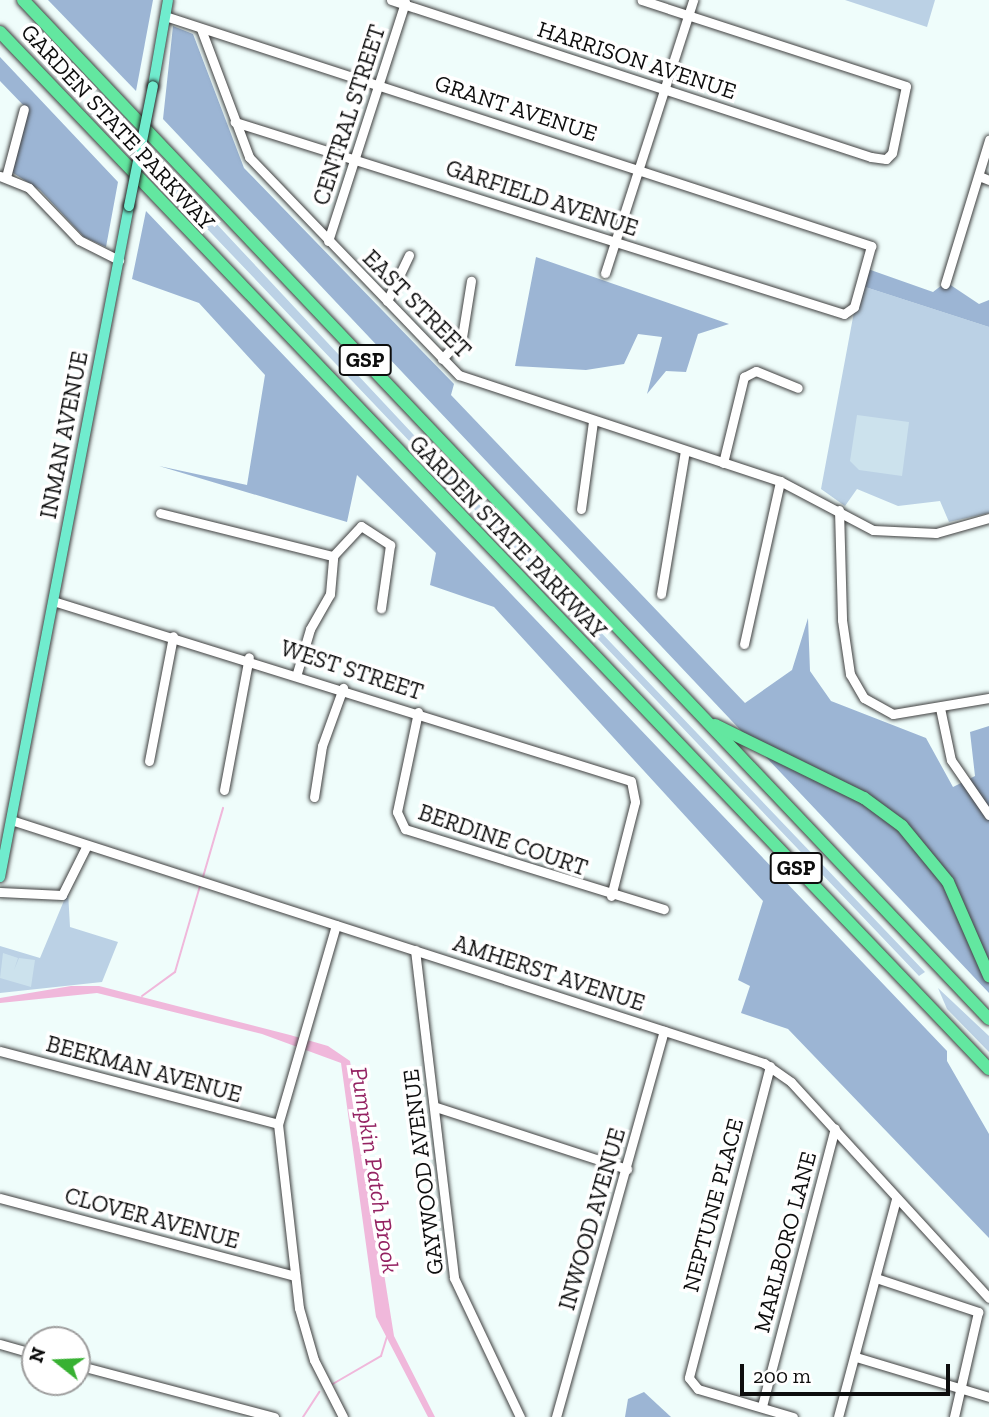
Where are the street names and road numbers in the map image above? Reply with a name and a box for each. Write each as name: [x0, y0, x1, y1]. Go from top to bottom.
street label: HARRISON AVENUE: [534, 15, 740, 105]
street label: GARDEN STATE PARKWAY: [15, 18, 221, 236]
street label: CENTRAL STREET: [307, 21, 391, 209]
street label: GRANT AVENUE: [431, 69, 601, 147]
street label: GARFIELD AVENUE: [442, 154, 642, 242]
street label: EAST STREET: [357, 244, 477, 364]
road number: GSP: [337, 342, 393, 378]
street label: INMAN AVENUE: [34, 349, 94, 521]
street label: GARDEN STATE PARKWAY: [404, 430, 612, 644]
street label: WEST STREET: [277, 634, 427, 706]
street label: BERDINE COURT: [415, 798, 591, 882]
road number: GSP: [768, 850, 824, 886]
street label: AMHERST AVENUE: [449, 929, 649, 1017]
street label: BEEKMAN AVENUE: [43, 1030, 245, 1108]
street label: GAYWOOD AVENUE: [397, 1067, 449, 1277]
street label: NEPTUNE PLACE: [677, 1115, 749, 1295]
street label: INWOOD AVENUE: [553, 1124, 631, 1314]
street label: MARLBORO LANE: [748, 1148, 822, 1336]
street label: CLOVER AVENUE: [61, 1181, 243, 1255]

